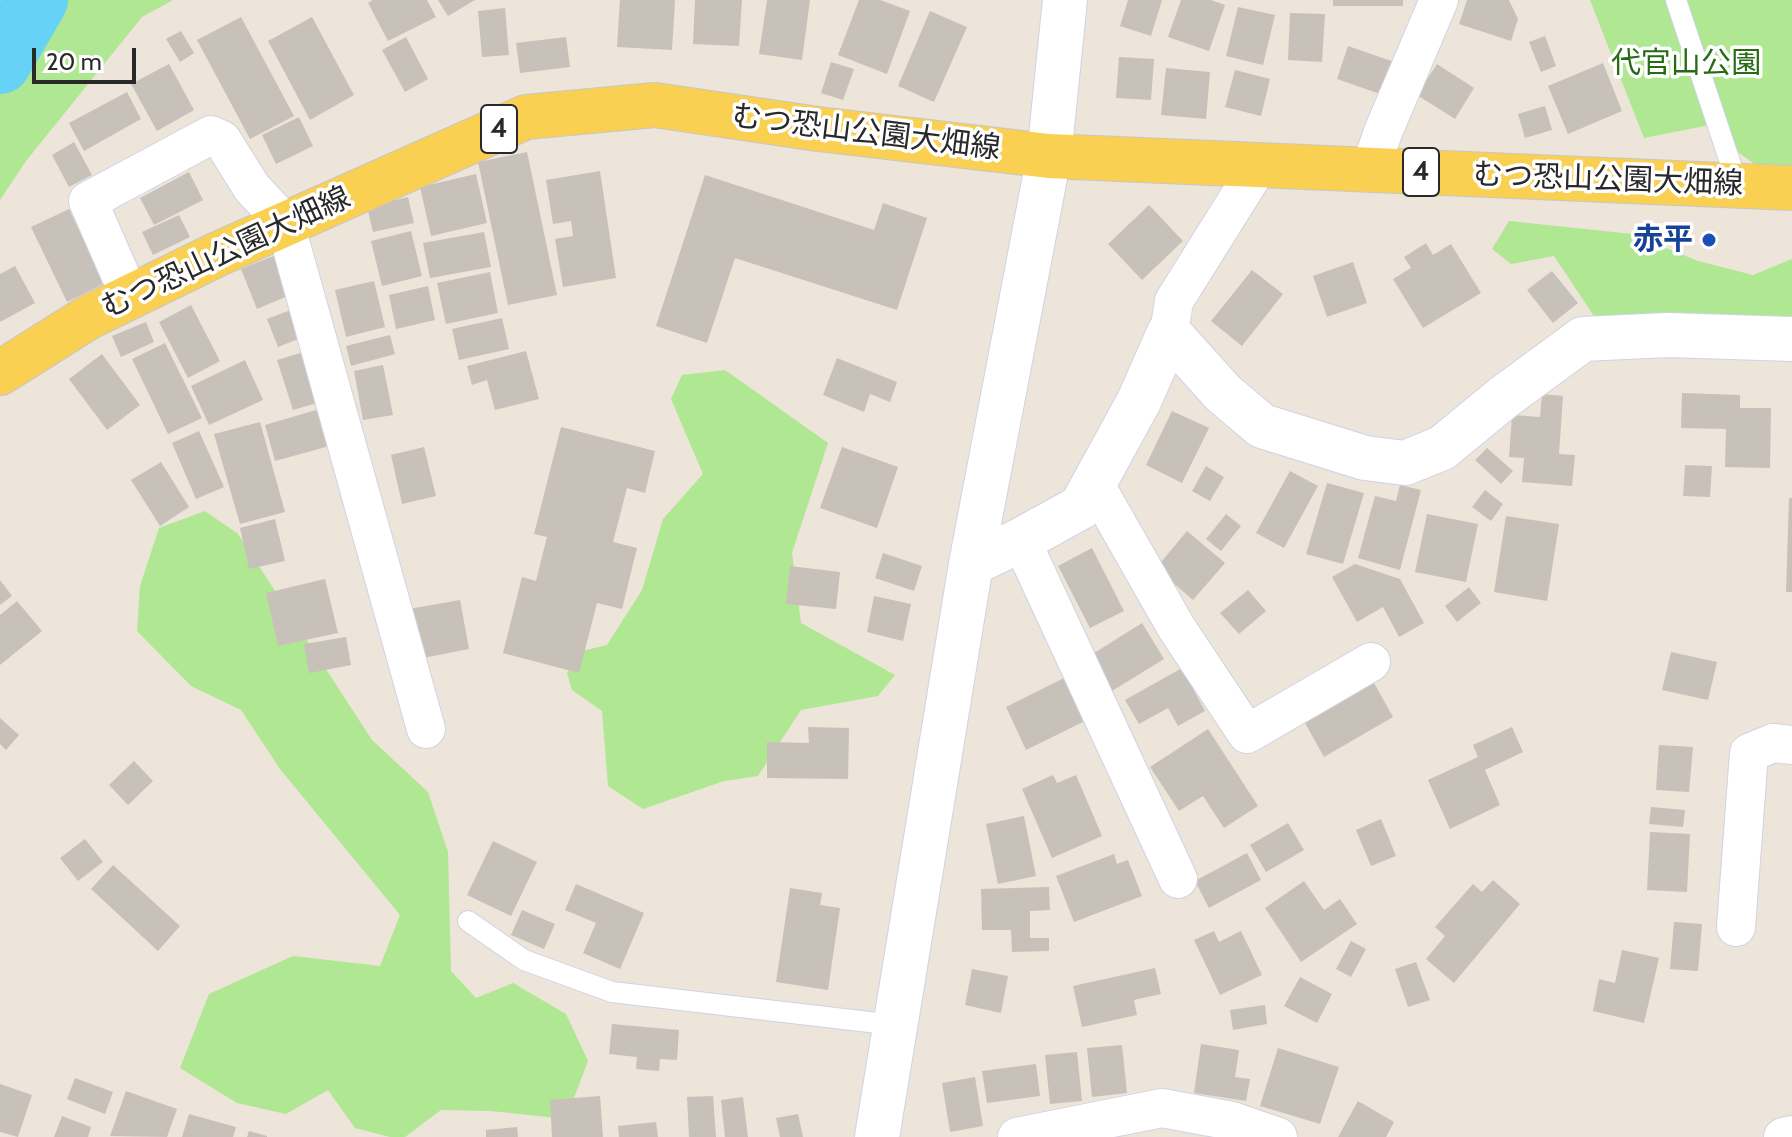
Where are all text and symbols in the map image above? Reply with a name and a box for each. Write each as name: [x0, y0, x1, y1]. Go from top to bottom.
scale bar: [36, 32, 140, 82]
park label: 代官山公園: [1611, 46, 1761, 82]
text: 20 m: [46, 47, 102, 76]
street label: むつ恐山公園大畑線: [730, 99, 1002, 167]
road number: 4: [481, 105, 517, 153]
road number: 4: [1403, 148, 1439, 196]
street label: むつ恐山公園大畑線: [1472, 157, 1744, 203]
street label: むつ恐山公園大畑線: [96, 180, 356, 326]
place label: 赤平: [1633, 222, 1693, 258]
marker: 赤平: [1700, 231, 1718, 249]

